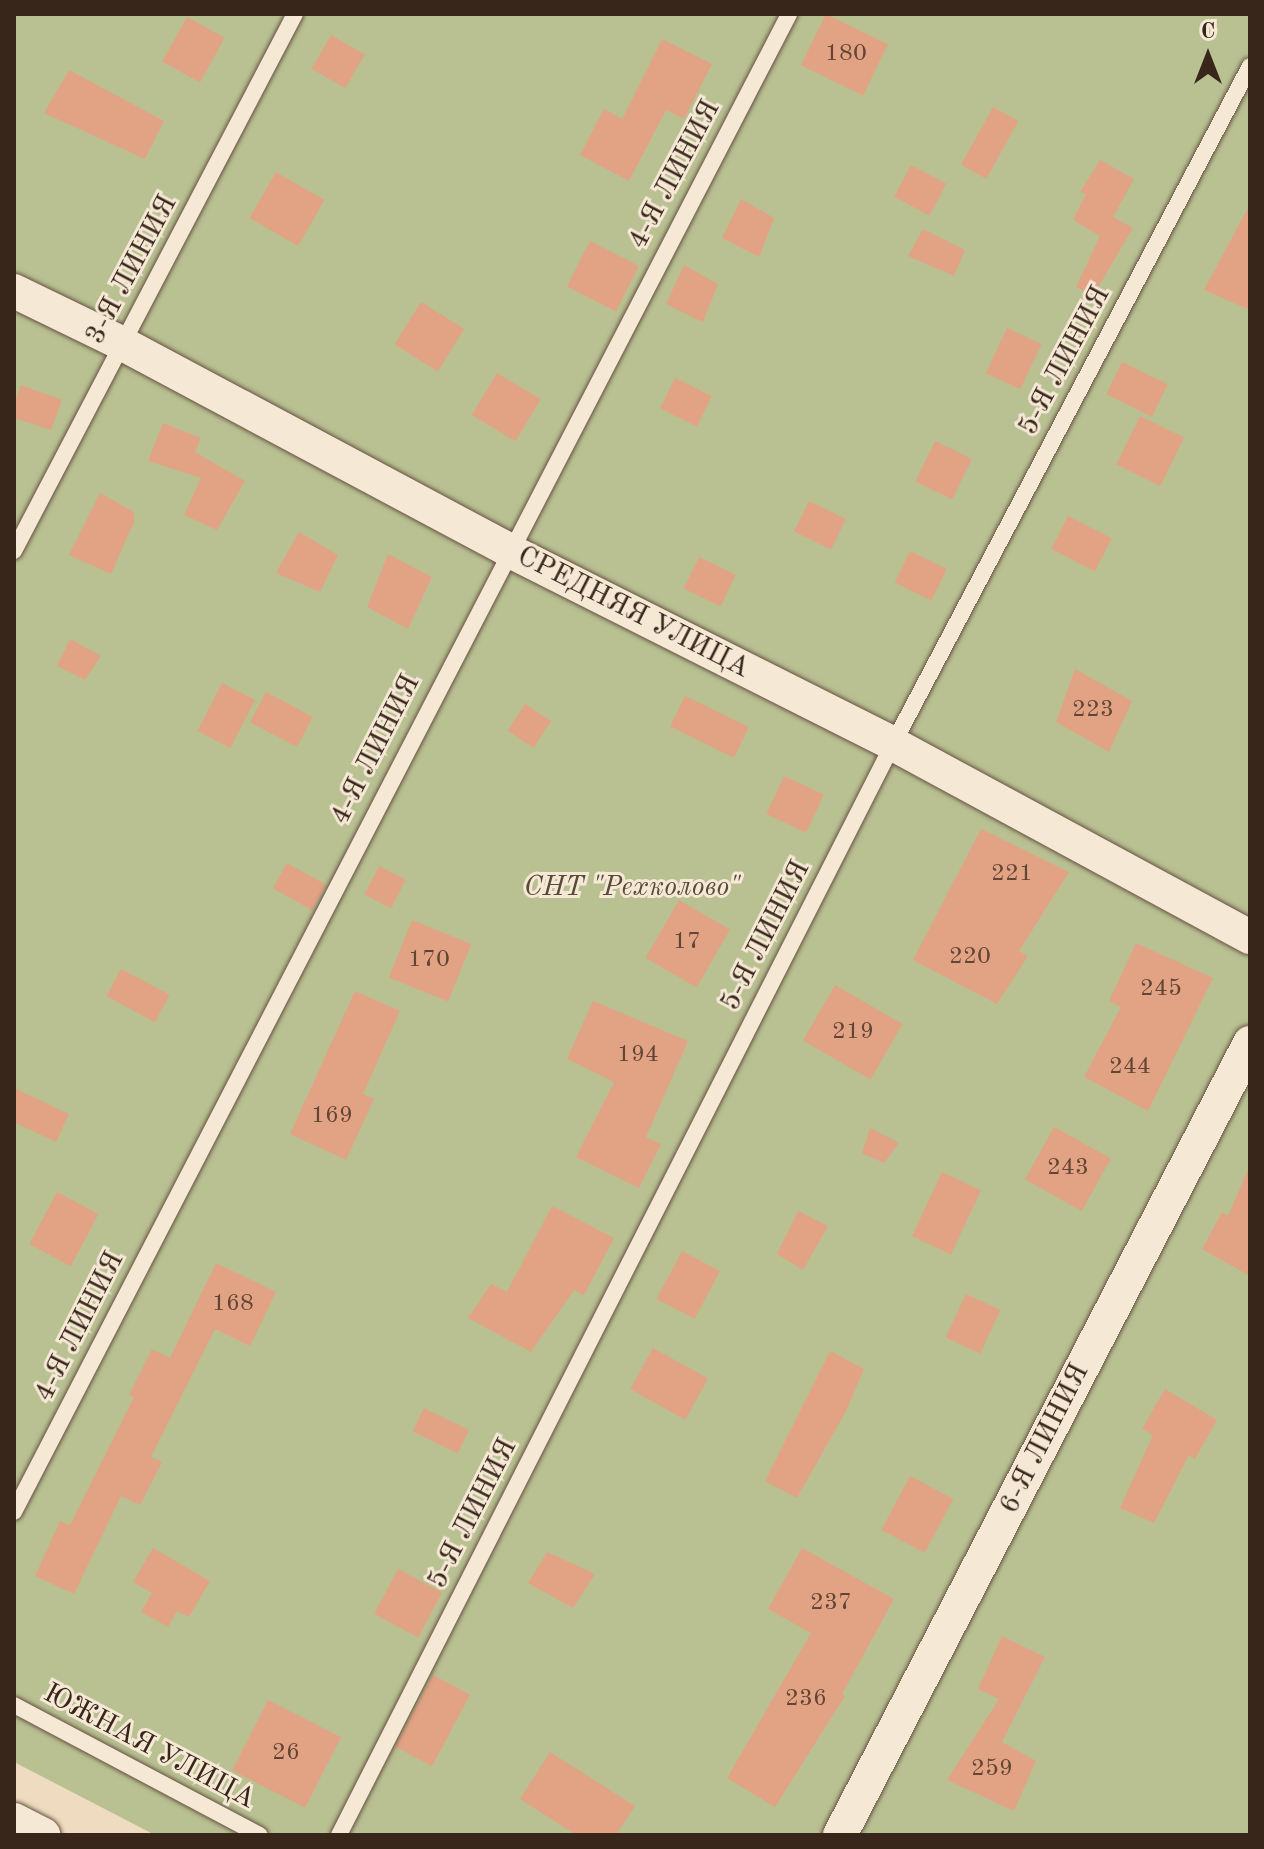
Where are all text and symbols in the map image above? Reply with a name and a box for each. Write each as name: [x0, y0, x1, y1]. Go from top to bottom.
north arrow: [1168, 16, 1248, 96]
text: С: [1201, 21, 1215, 43]
house number: 180: [825, 41, 867, 69]
street label: 4-Я ЛИНИЯ: [622, 95, 728, 255]
street label: 3-Я ЛИНИЯ: [79, 190, 185, 350]
street label: 5-Я ЛИНИЯ: [1012, 281, 1118, 441]
street label: СРЕДНЯЯ УЛИЦА: [511, 540, 755, 686]
street label: 4-Я ЛИНИЯ: [324, 670, 428, 830]
house number: 223: [1072, 697, 1114, 725]
street label: 5-Я ЛИНИЯ: [714, 856, 818, 1016]
house number: 221: [991, 861, 1033, 889]
park label: СНТ "Рехколово": [524, 871, 740, 905]
house number: 17: [673, 929, 701, 957]
house number: 220: [949, 944, 991, 972]
house number: 170: [408, 947, 450, 975]
house number: 245: [1140, 976, 1182, 1004]
house number: 219: [832, 1019, 874, 1047]
house number: 194: [617, 1042, 659, 1070]
house number: 244: [1109, 1054, 1151, 1082]
house number: 169: [311, 1103, 353, 1131]
house number: 243: [1047, 1155, 1089, 1183]
street label: 4-Я ЛИНИЯ: [28, 1247, 132, 1407]
house number: 168: [212, 1291, 254, 1319]
street label: 6-Я ЛИНИЯ: [993, 1359, 1097, 1519]
street label: 5-Я ЛИНИЯ: [421, 1434, 525, 1594]
house number: 237: [810, 1590, 852, 1618]
street label: ЮЖНАЯ УЛИЦА: [37, 1677, 261, 1817]
house number: 236: [785, 1686, 827, 1714]
house number: 26: [272, 1740, 300, 1768]
house number: 259: [971, 1756, 1013, 1784]

